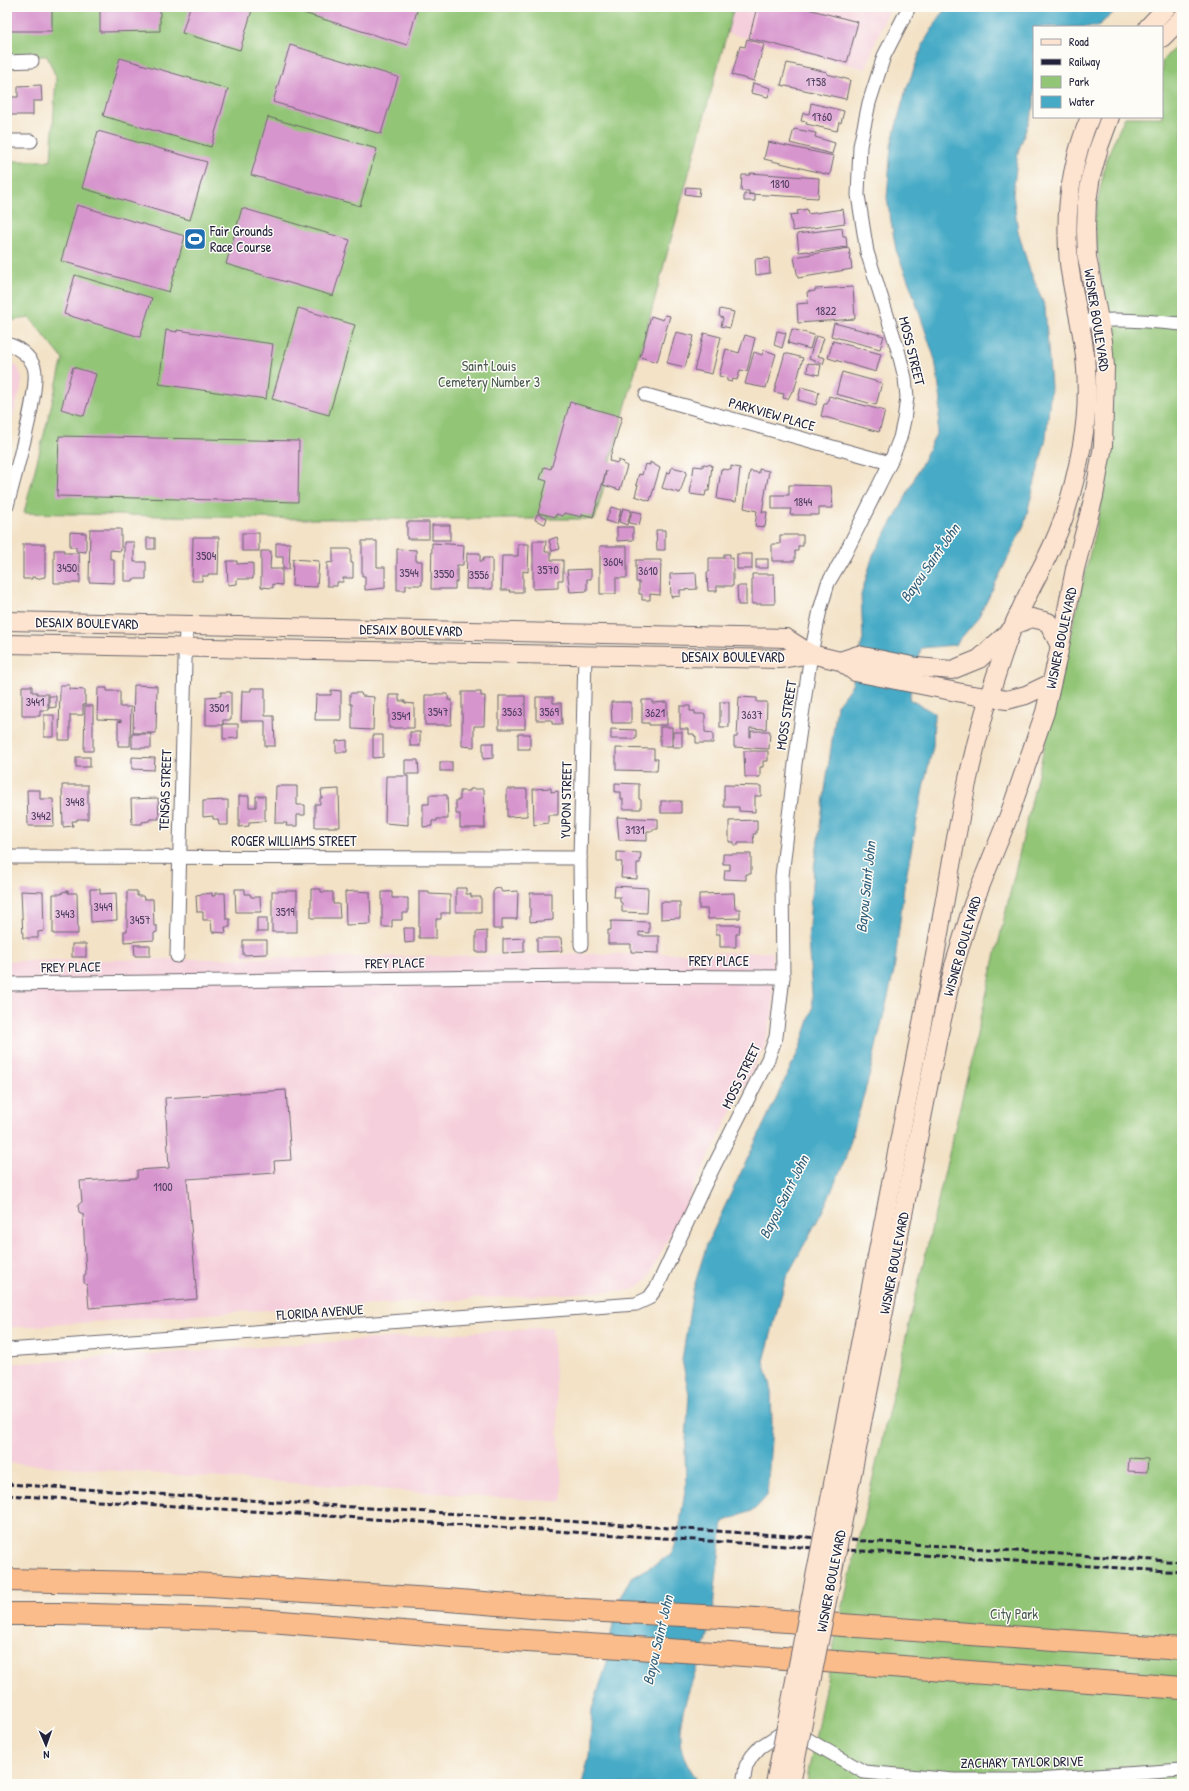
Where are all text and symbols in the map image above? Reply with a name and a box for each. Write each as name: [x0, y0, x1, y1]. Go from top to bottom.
legend: [1033, 26, 1163, 118]
text: Road: [1069, 33, 1089, 50]
text: Railway: [1069, 53, 1100, 70]
house number: 1758: [806, 73, 826, 90]
text: Park: [1069, 73, 1089, 90]
text: Water: [1069, 93, 1095, 110]
house number: 1760: [812, 108, 832, 125]
house number: 1810: [770, 175, 790, 192]
place label: Fair Grounds Race Course: [209, 221, 273, 256]
sports icon: Fair Grounds Race Course: [182, 226, 208, 252]
street label: WISNER BOULEVARD: [1080, 267, 1115, 373]
house number: 1822: [816, 302, 837, 319]
street label: MOSS STREET: [895, 314, 930, 388]
park label: Saint Louis Cemetery Number 3: [438, 356, 540, 392]
street label: PARKVIEW PLACE: [727, 392, 818, 435]
house number: 1844: [794, 493, 813, 510]
water label: Bayou Saint John: [895, 518, 965, 606]
house number: 3504: [196, 547, 217, 564]
house number: 3604: [603, 553, 624, 570]
house number: 3450: [57, 559, 77, 576]
house number: 3570: [537, 561, 559, 578]
house number: 3610: [638, 562, 658, 579]
house number: 3544: [399, 564, 419, 581]
house number: 3550: [434, 565, 454, 582]
house number: 3556: [469, 566, 489, 583]
street label: WISNER BOULEVARD: [1040, 585, 1081, 690]
street label: DESAIX BOULEVARD: [35, 612, 139, 633]
street label: DESAIX BOULEVARD: [359, 619, 463, 640]
street label: DESAIX BOULEVARD: [682, 647, 785, 666]
street label: MOSS STREET: [771, 678, 800, 751]
house number: 3441: [26, 693, 44, 710]
house number: 3501: [209, 699, 229, 716]
house number: 3547: [428, 703, 448, 720]
house number: 3563: [502, 703, 522, 720]
house number: 3569: [539, 703, 559, 720]
house number: 3621: [645, 704, 665, 721]
house number: 3637: [741, 706, 763, 723]
house number: 3541: [391, 707, 411, 724]
street label: TENSAS STREET: [154, 749, 175, 831]
street label: YUPON STREET: [555, 761, 576, 839]
house number: 3448: [65, 793, 85, 810]
house number: 3442: [31, 807, 51, 824]
house number: 3131: [625, 821, 645, 838]
street label: ROGER WILLIAMS STREET: [231, 831, 357, 850]
water label: Bayou Saint John: [850, 839, 881, 934]
street label: WISNER BOULEVARD: [938, 893, 985, 998]
house number: 3449: [94, 898, 113, 915]
house number: 3519: [275, 903, 295, 920]
house number: 3443: [55, 905, 75, 922]
house number: 3457: [130, 911, 150, 928]
street label: FREY PLACE: [688, 951, 749, 970]
street label: FREY PLACE: [364, 952, 425, 973]
street label: FREY PLACE: [40, 956, 101, 977]
street label: MOSS STREET: [717, 1040, 765, 1112]
water label: Bayou Saint John: [753, 1150, 814, 1242]
house number: 1100: [153, 1178, 173, 1195]
street label: WISNER BOULEVARD: [874, 1210, 913, 1315]
street label: FLORIDA AVENUE: [275, 1299, 364, 1324]
street label: WISNER BOULEVARD: [811, 1528, 850, 1633]
water label: Bayou Saint John: [637, 1592, 678, 1687]
park label: City Park: [990, 1604, 1038, 1624]
north arrow: [26, 1725, 66, 1765]
text: N: [43, 1748, 50, 1762]
street label: ZACHARY TAYLOR DRIVE: [960, 1751, 1084, 1772]

